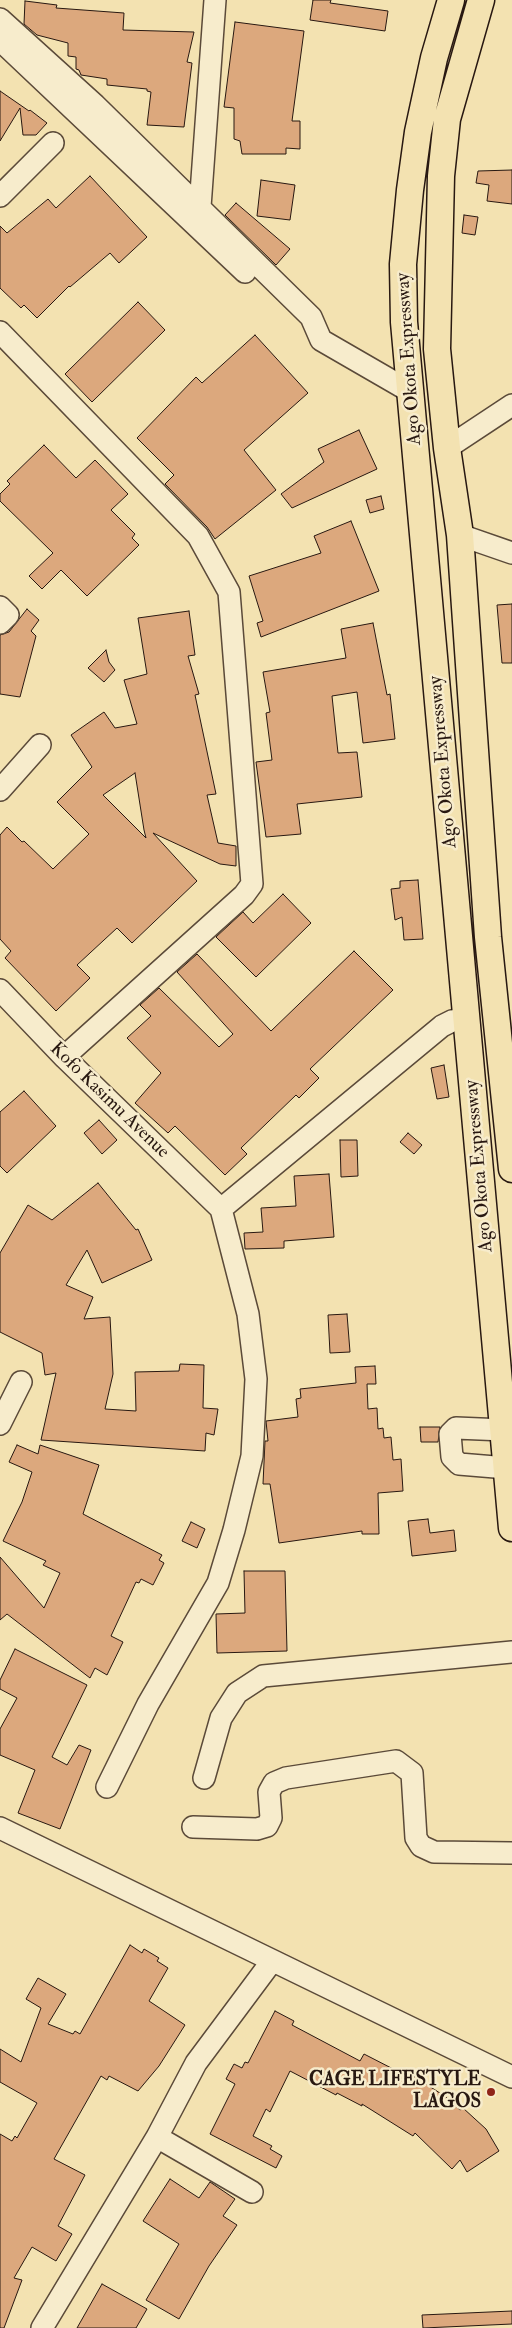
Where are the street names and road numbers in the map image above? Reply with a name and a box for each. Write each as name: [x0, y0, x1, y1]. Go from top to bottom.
street label: Ago Okota Expressway: [393, 272, 427, 446]
street label: Ago Okota Expressway: [425, 675, 463, 849]
street label: Kofo Kasimu Avenue: [44, 1038, 174, 1164]
street label: Ago Okota Expressway: [461, 1079, 499, 1253]

